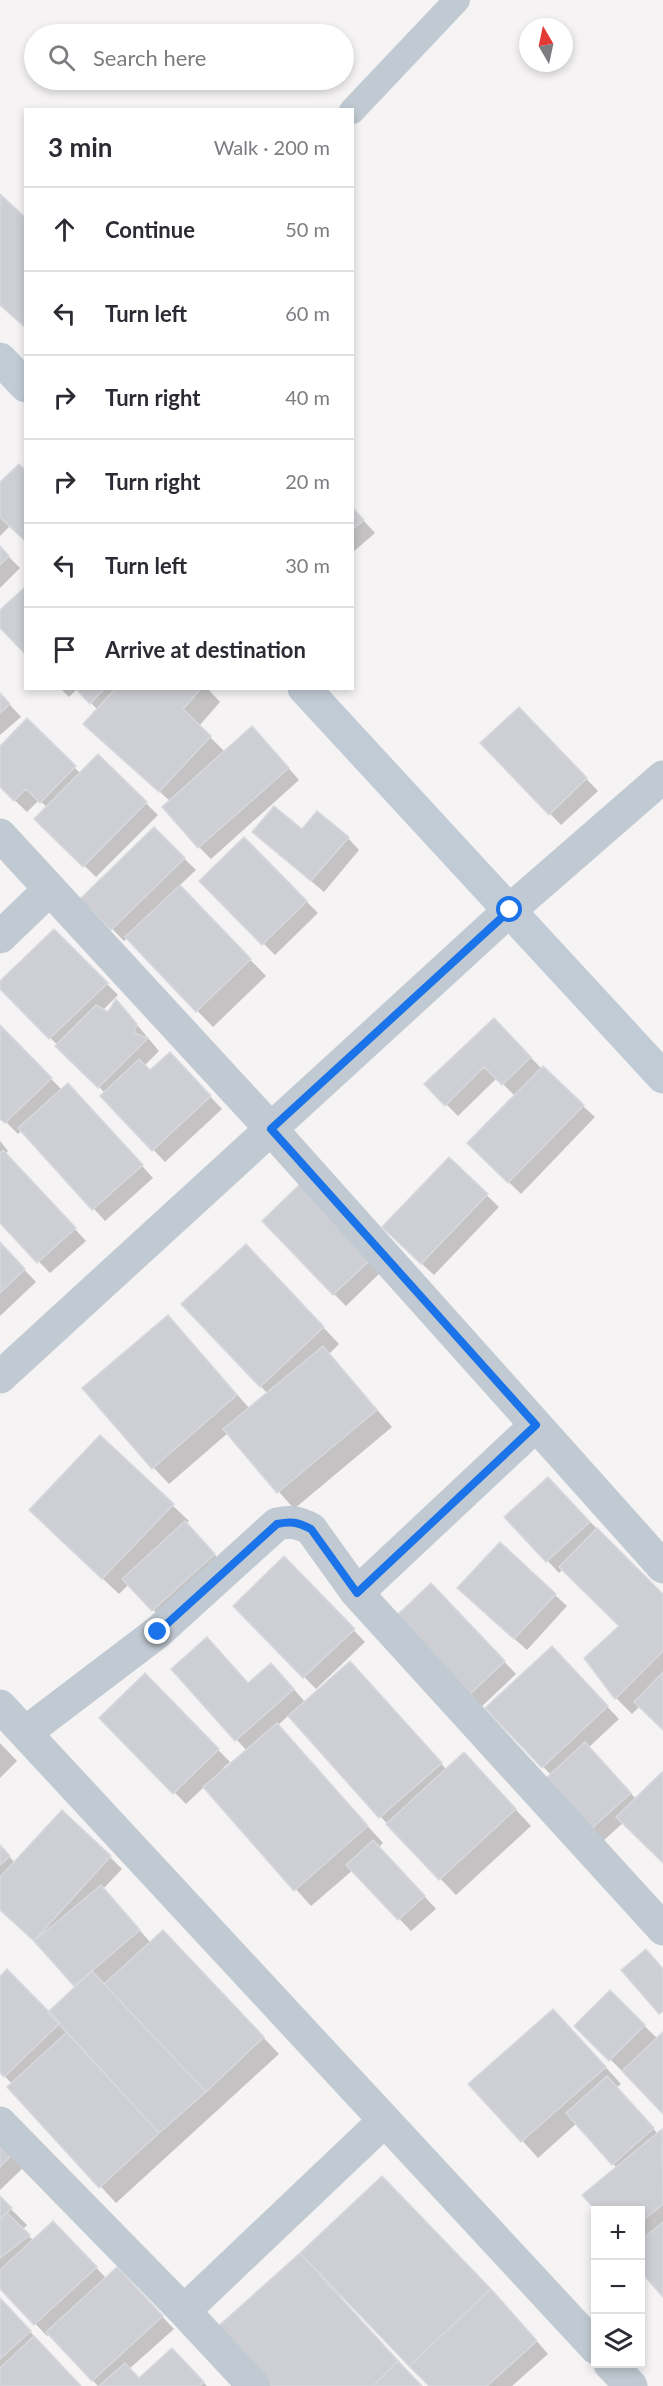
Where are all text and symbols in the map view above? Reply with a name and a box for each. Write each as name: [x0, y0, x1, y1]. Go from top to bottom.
north arrow: [519, 18, 573, 72]
search box: [24, 24, 354, 90]
icon: search: [45, 41, 78, 74]
text: Search here: [93, 44, 206, 71]
text: 3 min: [48, 131, 112, 163]
text: Walk · 200 m: [214, 135, 330, 159]
icon: ahead: [48, 213, 81, 246]
text: Continue: [105, 216, 195, 243]
text: 50 m: [285, 217, 330, 241]
icon: left: [48, 297, 81, 330]
text: Turn left: [105, 300, 187, 327]
text: 60 m: [285, 301, 330, 325]
icon: right: [48, 381, 81, 414]
text: Turn right: [105, 384, 200, 411]
text: 40 m: [285, 385, 330, 409]
icon: right: [48, 465, 81, 498]
text: Turn right: [105, 468, 200, 495]
text: 20 m: [285, 469, 330, 493]
icon: left: [48, 549, 81, 582]
text: Turn left: [105, 552, 187, 579]
text: 30 m: [285, 553, 330, 577]
icon: arrive: [48, 633, 81, 666]
text: Arrive at destination: [105, 636, 306, 663]
route start: [496, 896, 522, 922]
route end: [144, 1618, 170, 1644]
map controls: [591, 2206, 645, 2368]
button: +: [591, 2206, 645, 2260]
button: −: [591, 2260, 645, 2314]
button: layers: [591, 2314, 645, 2368]

